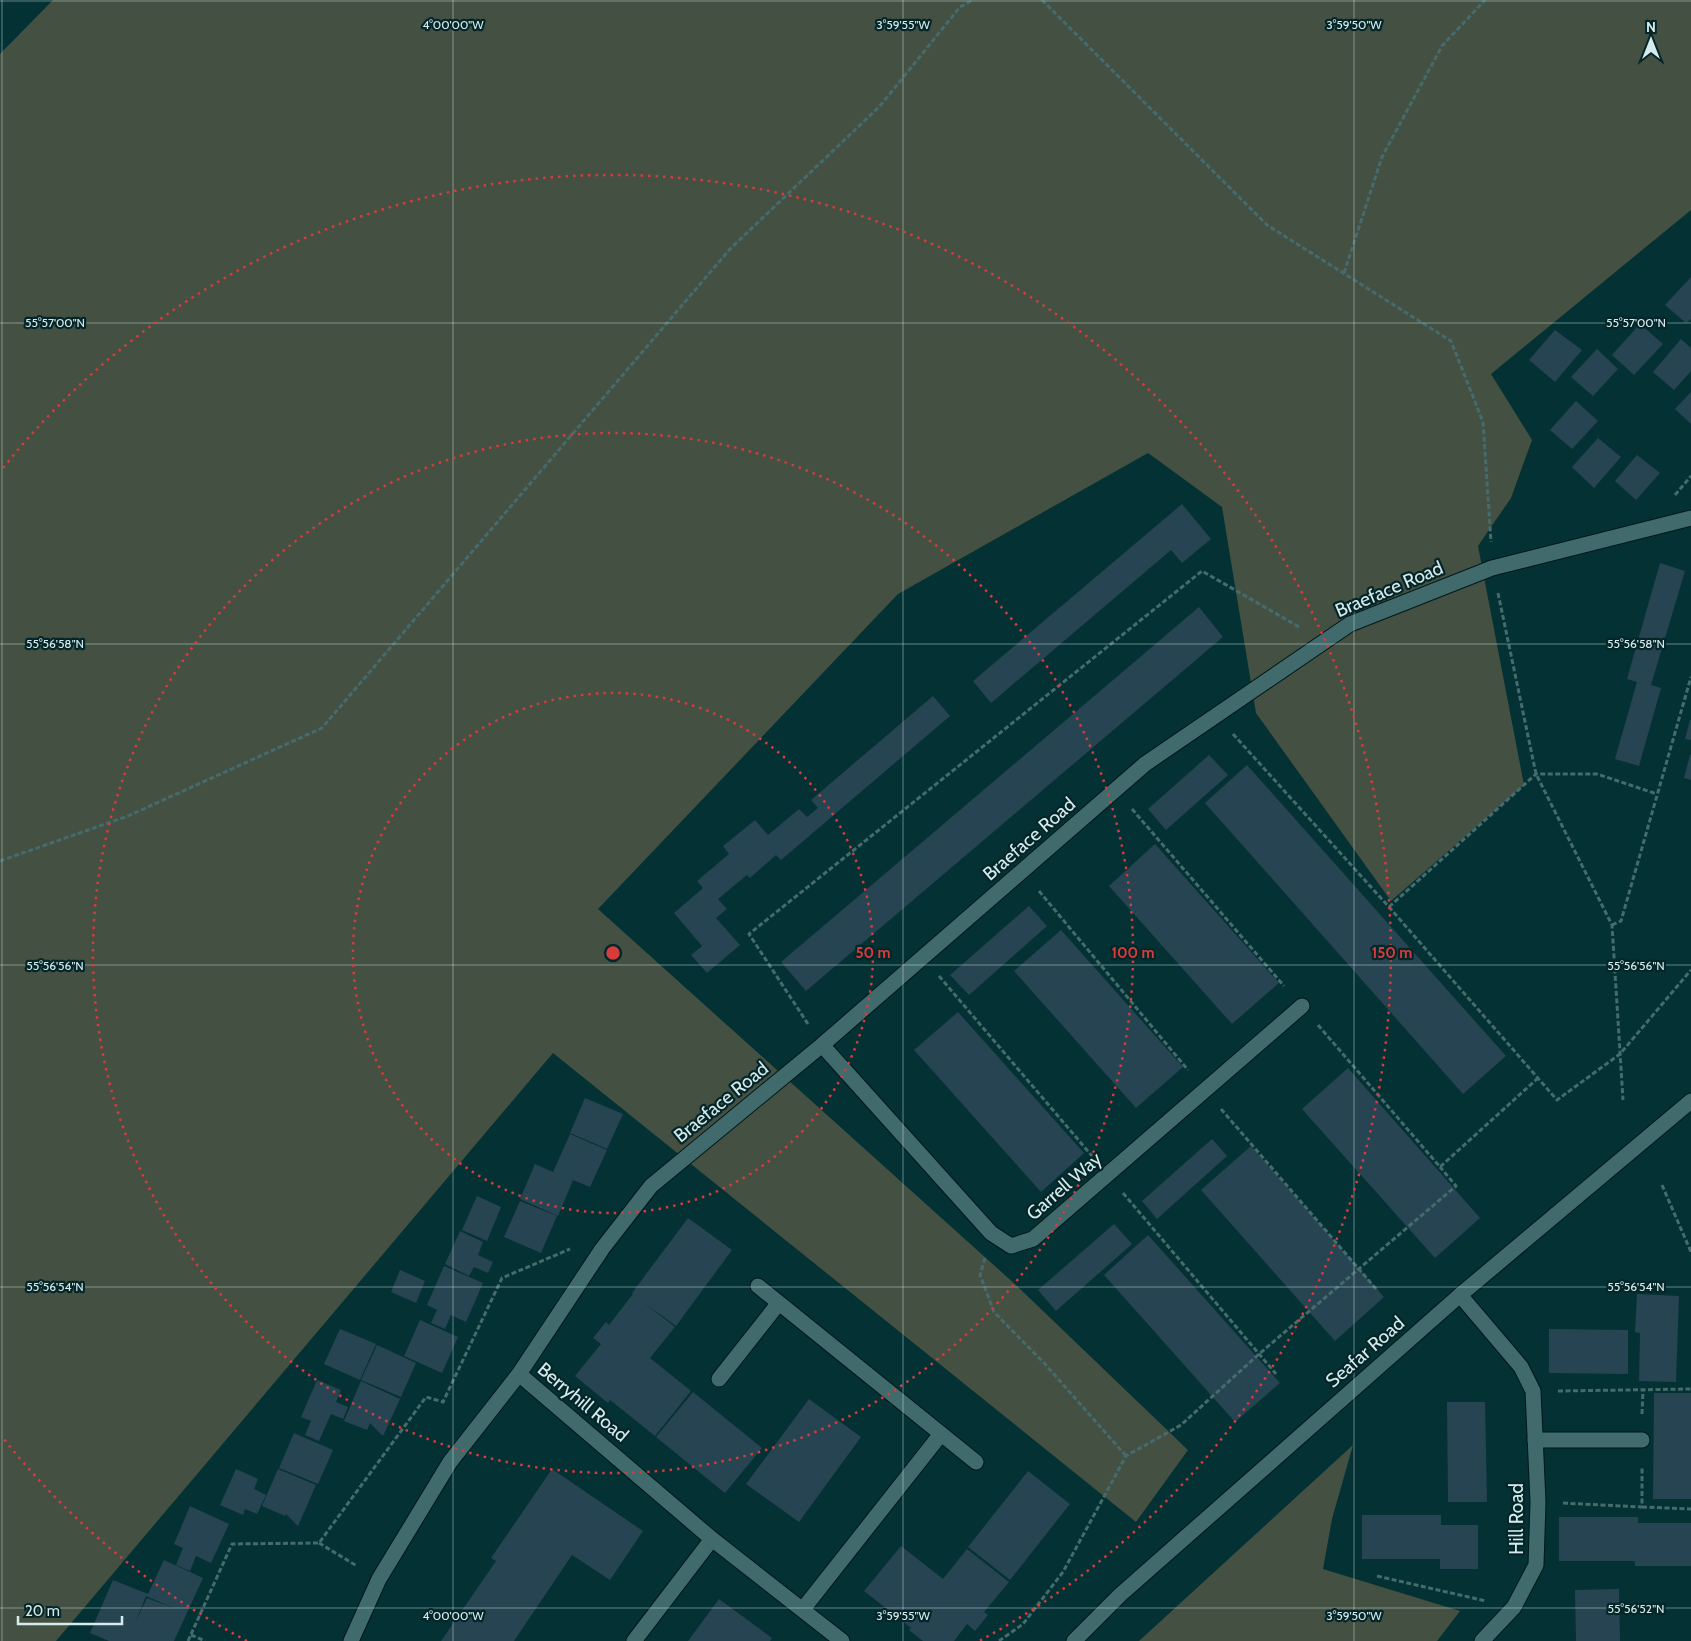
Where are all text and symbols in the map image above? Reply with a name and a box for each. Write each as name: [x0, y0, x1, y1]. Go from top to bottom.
north arrow: [1626, 15, 1676, 65]
text: 4°00'00"W: [422, 17, 484, 32]
text: 3°59'55"W: [876, 17, 930, 32]
text: 3°59'50"W: [1326, 17, 1382, 32]
text: N: [1646, 18, 1656, 36]
text: 55°57'00"N: [25, 315, 85, 330]
text: 55°57'00"N: [1606, 315, 1666, 330]
street label: Braeface Road: [1332, 556, 1446, 622]
text: 55°56'58"N: [26, 636, 84, 651]
text: 55°56'58"N: [1607, 636, 1665, 651]
street label: Braeface Road: [978, 793, 1080, 885]
centre of rings: [604, 944, 622, 962]
text: 50 m: [855, 944, 891, 962]
text: 100 m: [1111, 944, 1155, 962]
text: 150 m: [1372, 944, 1412, 962]
text: 55°56'56"N: [26, 958, 84, 973]
text: 55°56'56"N: [1607, 958, 1665, 973]
street label: Braeface Road: [669, 1057, 773, 1147]
street label: Garrell Way: [1022, 1147, 1107, 1225]
text: 55°56'54"N: [26, 1279, 84, 1294]
text: 55°56'54"N: [1607, 1279, 1665, 1294]
street label: Seafar Road: [1321, 1312, 1409, 1392]
street label: Berryhill Road: [533, 1357, 633, 1447]
street label: Hill Road: [1505, 1483, 1528, 1555]
scale bar: [18, 1594, 121, 1626]
text: 55°56'52"N: [1608, 1601, 1664, 1616]
text: 20 m: [25, 1602, 60, 1620]
text: 4°00'00"W: [422, 1608, 484, 1623]
text: 3°59'55"W: [876, 1608, 930, 1623]
text: 3°59'50"W: [1326, 1608, 1382, 1623]

